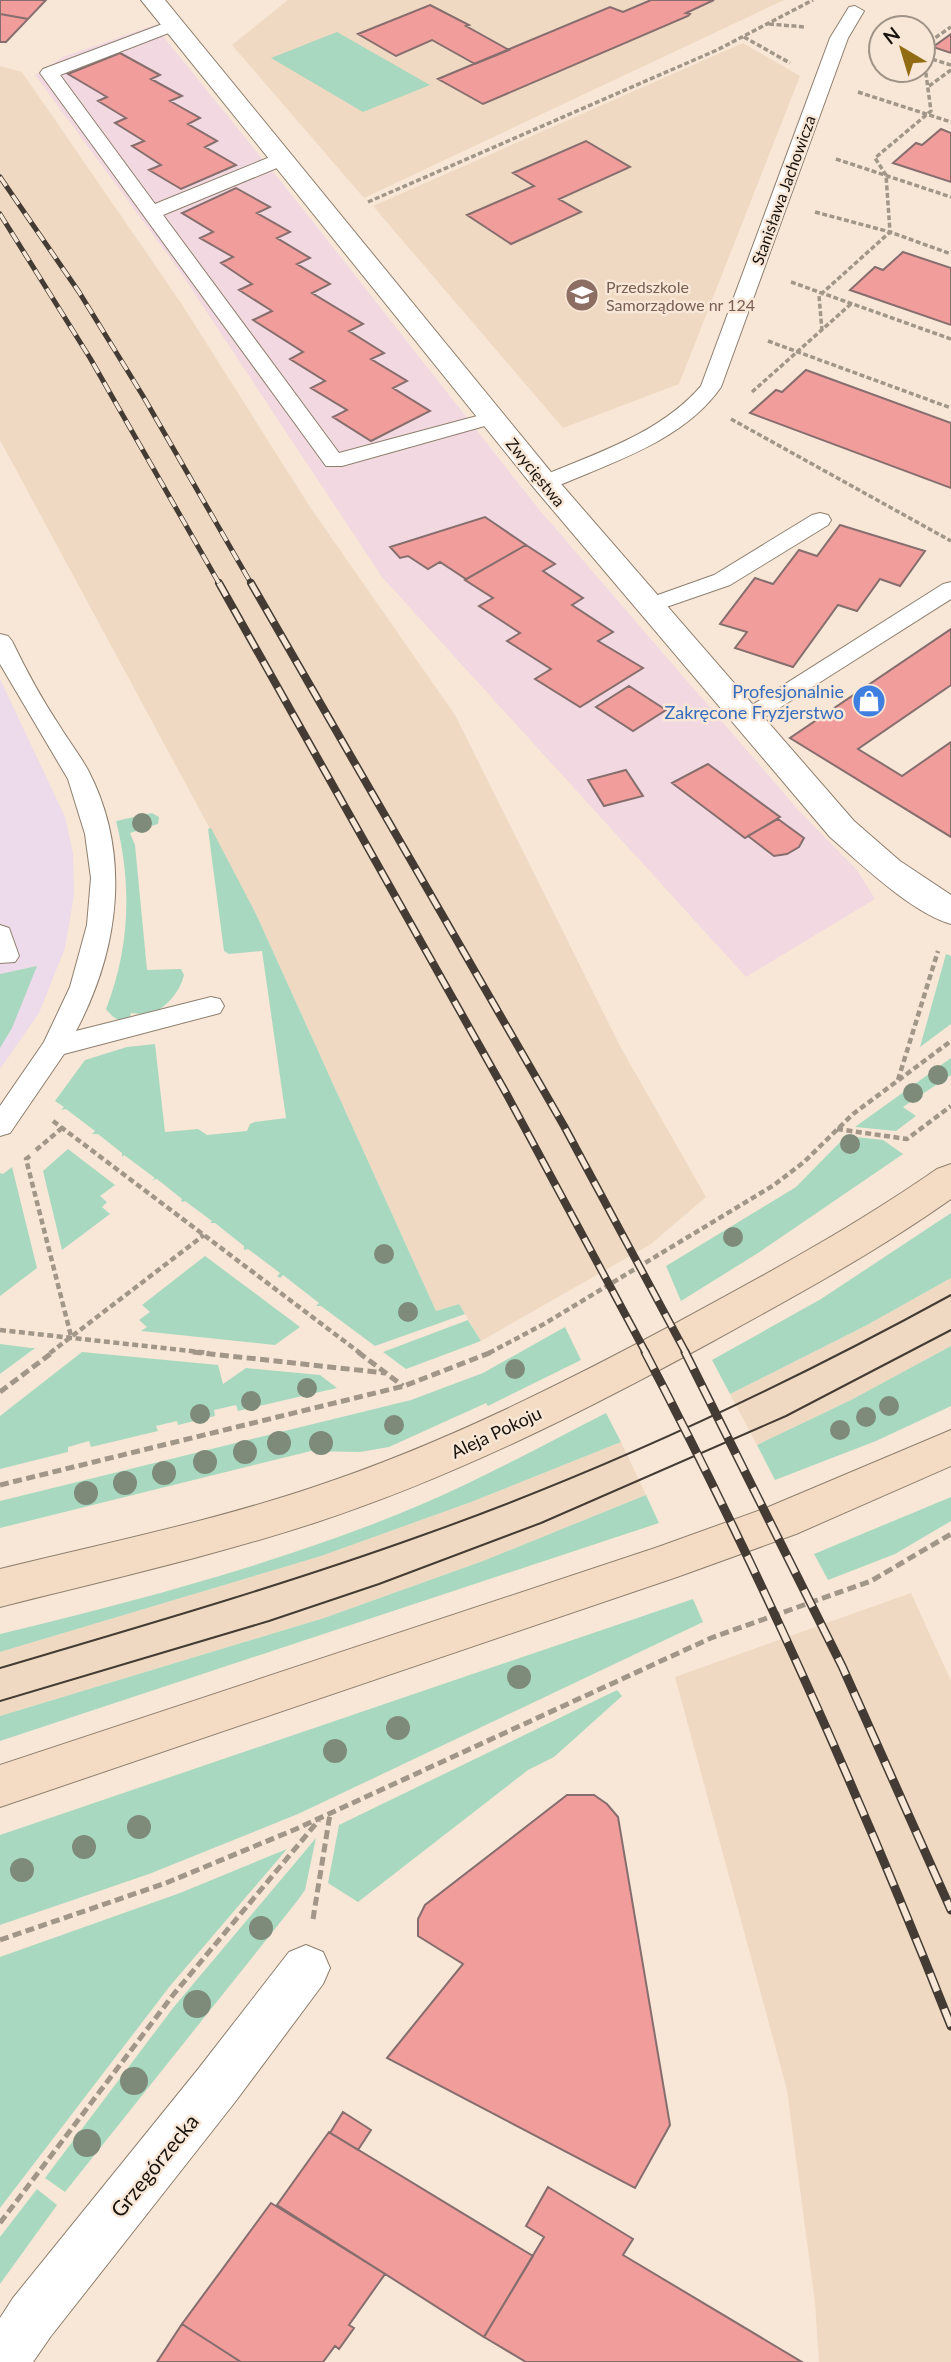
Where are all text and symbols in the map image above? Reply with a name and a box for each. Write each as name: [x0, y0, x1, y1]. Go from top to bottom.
north arrow: [867, 14, 937, 84]
text: N: [878, 22, 904, 49]
street label: Stanisława Jachowicza: [747, 113, 819, 267]
school or university icon: Przedszkole Samorządowe nr 124: [563, 276, 601, 314]
place label: Przedszkole Samorządowe nr 124: [606, 277, 755, 314]
street label: Zwycięstwa: [503, 434, 569, 510]
place label: Profesjonalnie Zakręcone Fryzjerstwo: [664, 680, 844, 723]
shop icon: Profesjonalnie Zakręcone Fryzjerstwo: [850, 682, 888, 720]
street label: Aleja Pokoju: [447, 1401, 545, 1463]
street label: Grzegórzecka: [105, 2109, 203, 2221]

